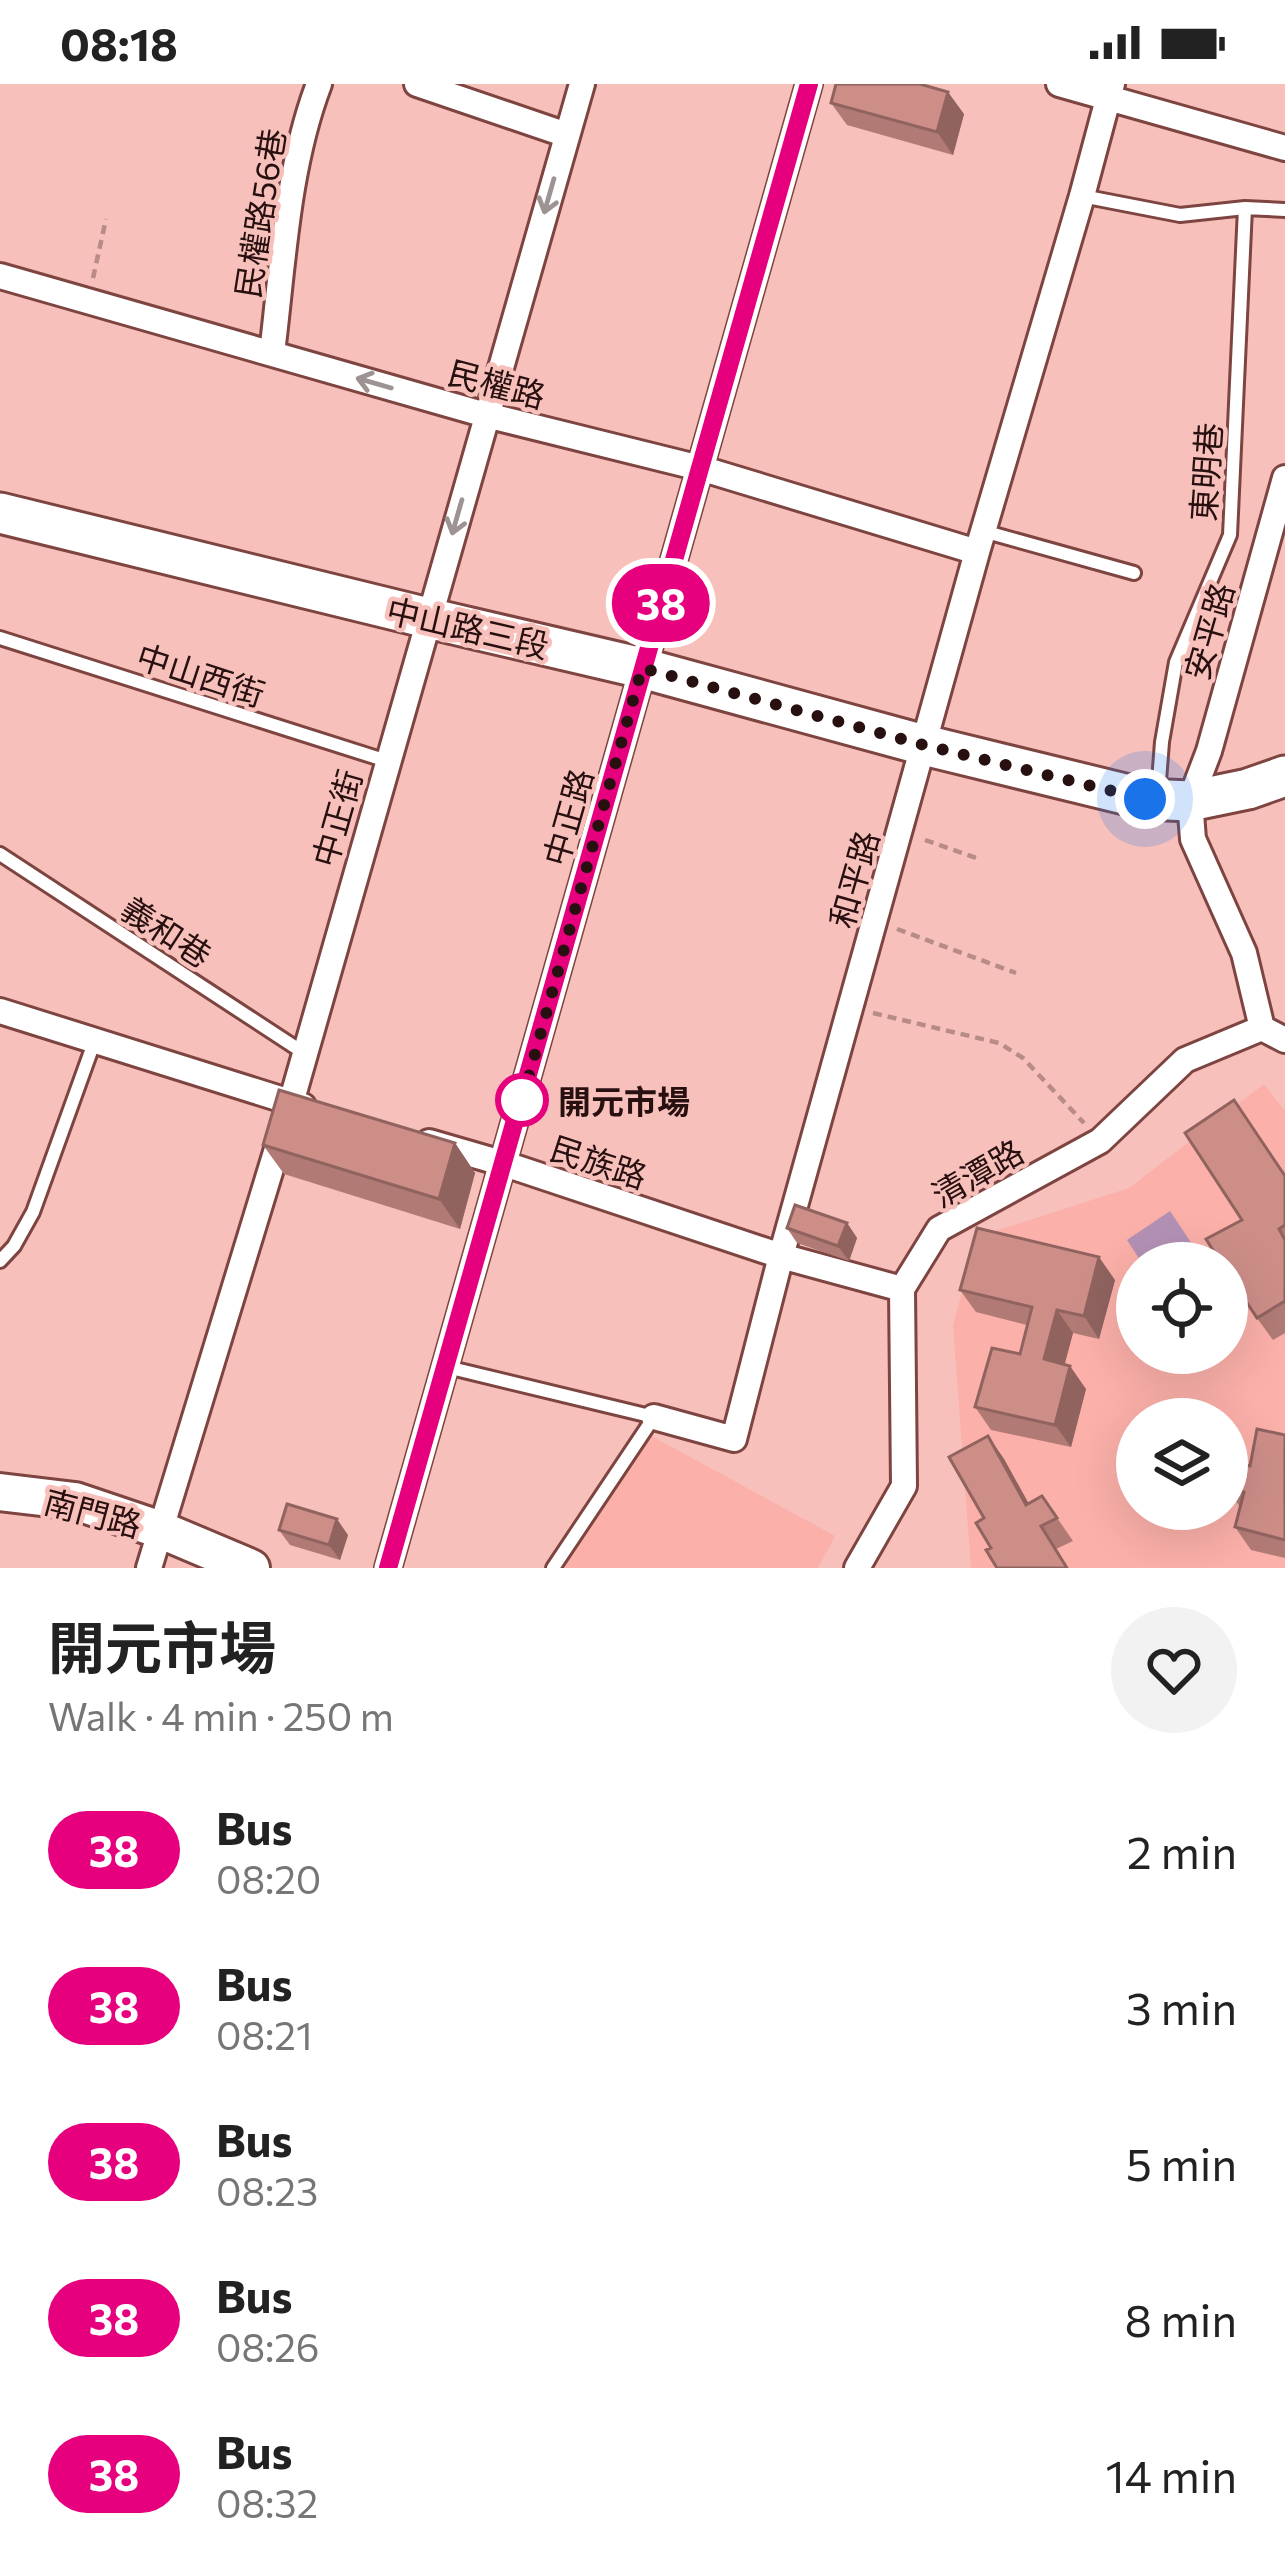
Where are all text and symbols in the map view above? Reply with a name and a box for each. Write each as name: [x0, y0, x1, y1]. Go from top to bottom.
text: 08:18: [60, 15, 178, 70]
street label: 民權路56巷: [225, 125, 293, 301]
one-way arrow: [537, 177, 559, 215]
street label: 民權路: [444, 350, 550, 416]
one-way arrow: [356, 370, 394, 392]
street label: 東明巷: [1181, 421, 1229, 523]
one-way arrow: [445, 497, 467, 535]
line badge: 38: [607, 564, 715, 642]
text: 38: [636, 577, 686, 629]
street label: 安平路: [1175, 578, 1241, 684]
street label: 中山路三段: [383, 588, 553, 666]
street label: 中山西街: [132, 634, 270, 714]
street label: 中正路: [534, 764, 600, 870]
street label: 中正街: [303, 765, 369, 871]
your location: [1115, 769, 1175, 829]
street label: 和平路: [820, 826, 886, 932]
street label: 義和巷: [114, 887, 220, 975]
marker: 開元市場: [497, 1075, 547, 1125]
place label: 開元市場: [558, 1080, 690, 1121]
street label: 民族路: [546, 1126, 652, 1196]
street label: 清潭路: [924, 1129, 1030, 1215]
map controls: [1116, 1242, 1248, 1530]
button: locate: [1116, 1242, 1248, 1374]
button: layers: [1116, 1398, 1248, 1530]
street label: 南門路: [40, 1479, 146, 1545]
button: heart: [1111, 1607, 1237, 1733]
text: 開元市場: [48, 1611, 276, 1681]
text: Walk · 4 min · 250 m: [48, 1691, 394, 1739]
text: Bus: [216, 1799, 292, 1854]
text: 2 min: [1127, 1823, 1237, 1878]
text: 38: [89, 1824, 139, 1876]
text: 08:20: [216, 1854, 321, 1902]
text: Bus: [216, 1955, 292, 2010]
text: 3 min: [1126, 1979, 1237, 2034]
text: 38: [89, 1980, 139, 2032]
text: 08:21: [216, 2010, 313, 2058]
text: Bus: [216, 2111, 292, 2166]
text: 5 min: [1126, 2135, 1237, 2190]
text: 38: [89, 2136, 139, 2188]
text: 08:23: [216, 2166, 318, 2214]
text: Bus: [216, 2267, 292, 2322]
text: 8 min: [1124, 2291, 1237, 2346]
text: 38: [89, 2292, 139, 2344]
text: 08:26: [216, 2322, 320, 2370]
text: Bus: [216, 2423, 292, 2478]
text: 14 min: [1106, 2447, 1237, 2502]
text: 38: [89, 2448, 139, 2500]
text: 08:32: [216, 2478, 318, 2526]

